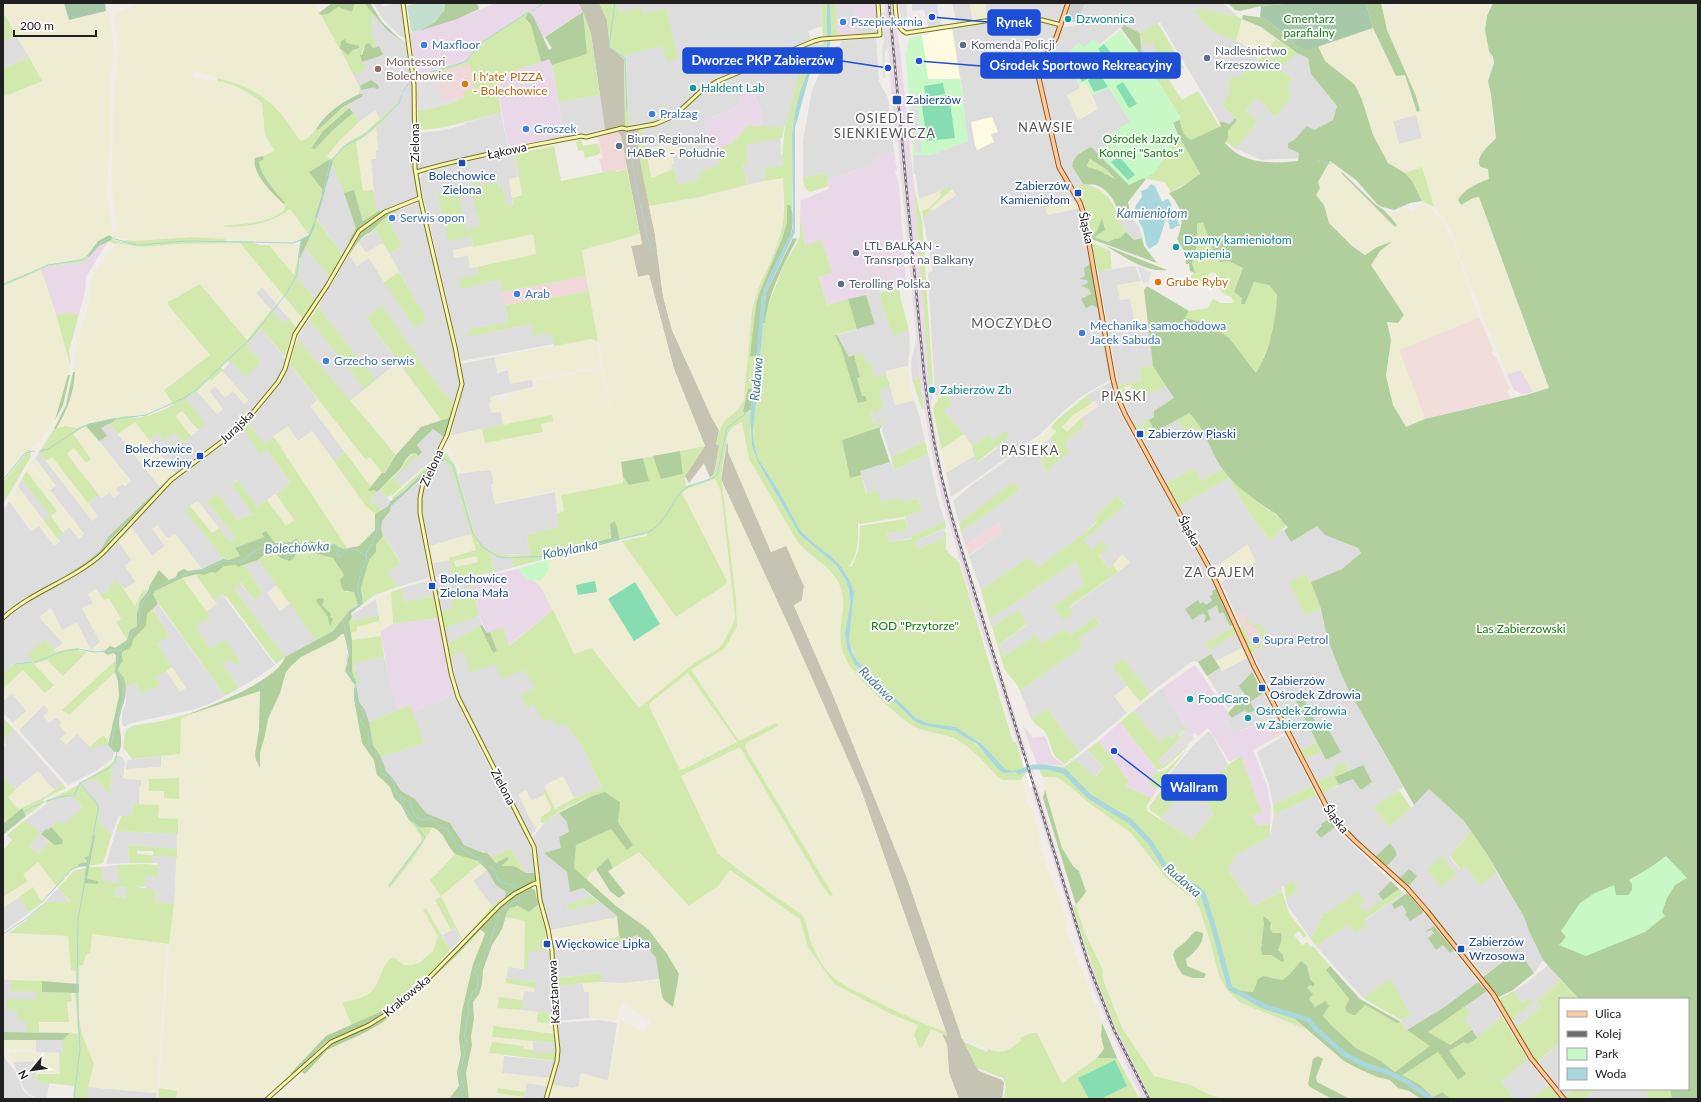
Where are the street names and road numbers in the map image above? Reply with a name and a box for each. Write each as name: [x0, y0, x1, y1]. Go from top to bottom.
street label: Zielona: [407, 124, 422, 162]
street label: Łąkowa: [486, 139, 528, 162]
street label: Śląska: [1076, 210, 1097, 245]
street label: Jurajska: [216, 407, 257, 447]
street label: Zielona: [417, 447, 447, 489]
street label: Śląska: [1175, 513, 1204, 549]
street label: Zielona: [488, 766, 519, 807]
street label: Śląska: [1321, 801, 1352, 836]
street label: Kasztanowa: [544, 960, 563, 1024]
street label: Krakowska: [380, 971, 433, 1020]

